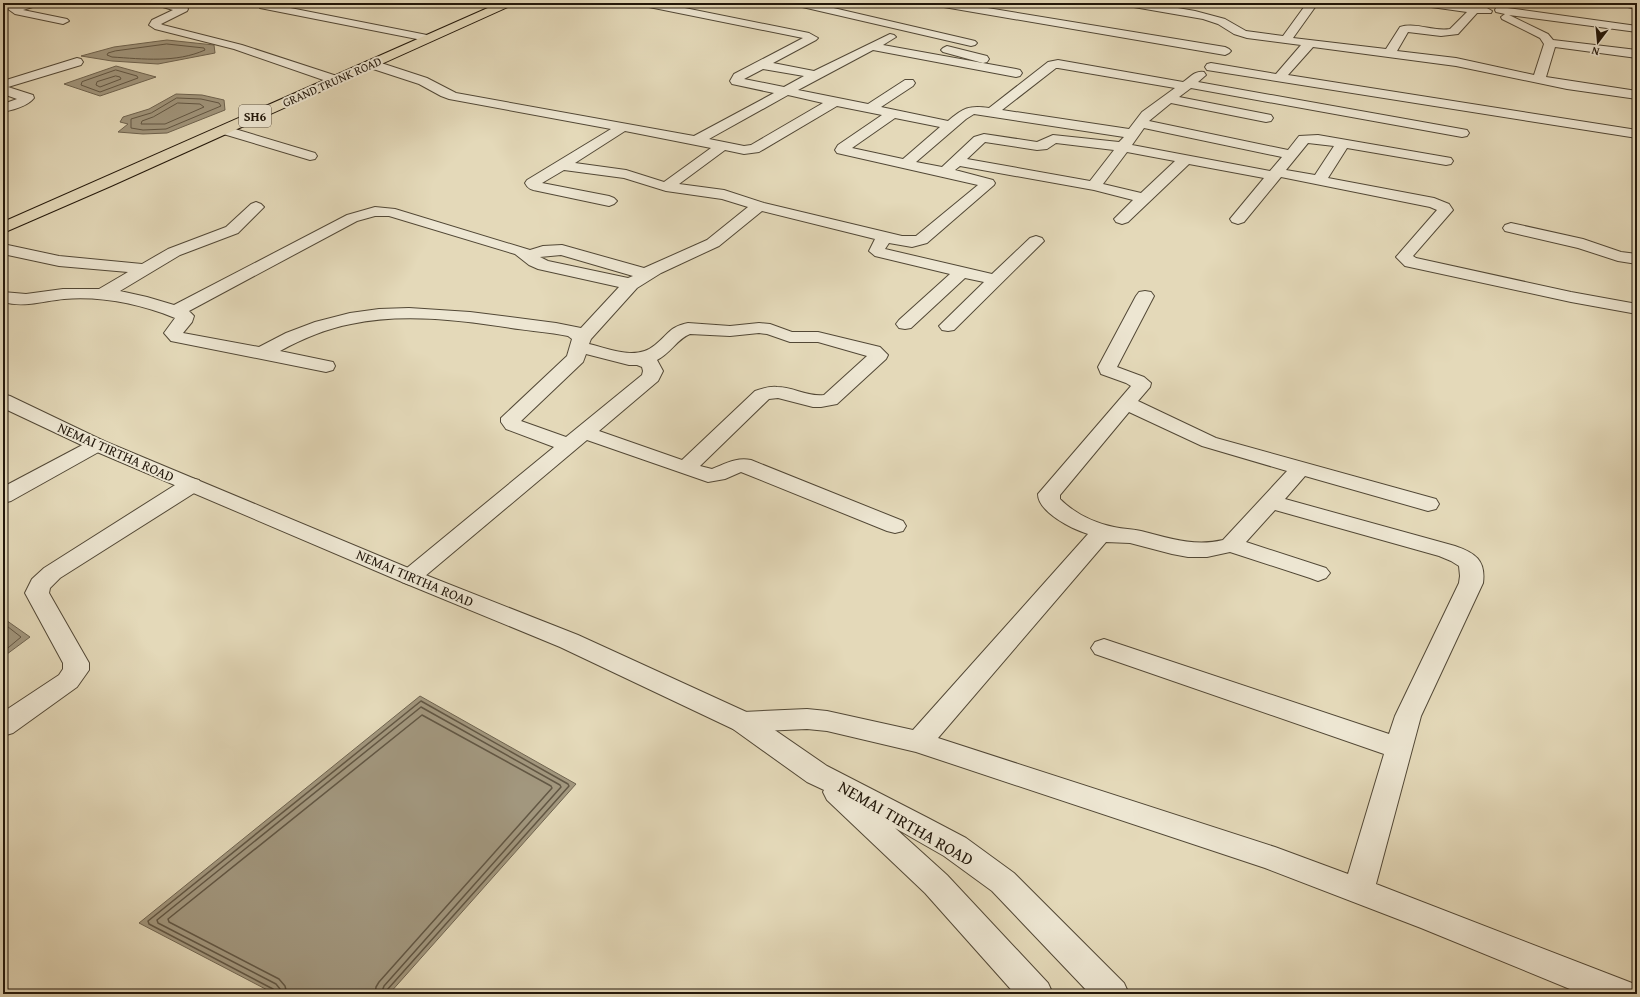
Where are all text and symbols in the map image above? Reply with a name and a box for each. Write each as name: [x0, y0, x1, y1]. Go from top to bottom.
north arrow: [1578, 22, 1618, 62]
text: N: [1589, 43, 1601, 60]
street label: GRAND TRUNK ROAD: [280, 52, 384, 111]
road number: SH6: [239, 105, 271, 127]
street label: NEMAI TIRTHA ROAD: [55, 417, 177, 487]
street label: NEMAI TIRTHA ROAD: [353, 544, 477, 612]
street label: NEMAI TIRTHA ROAD: [834, 774, 978, 871]

